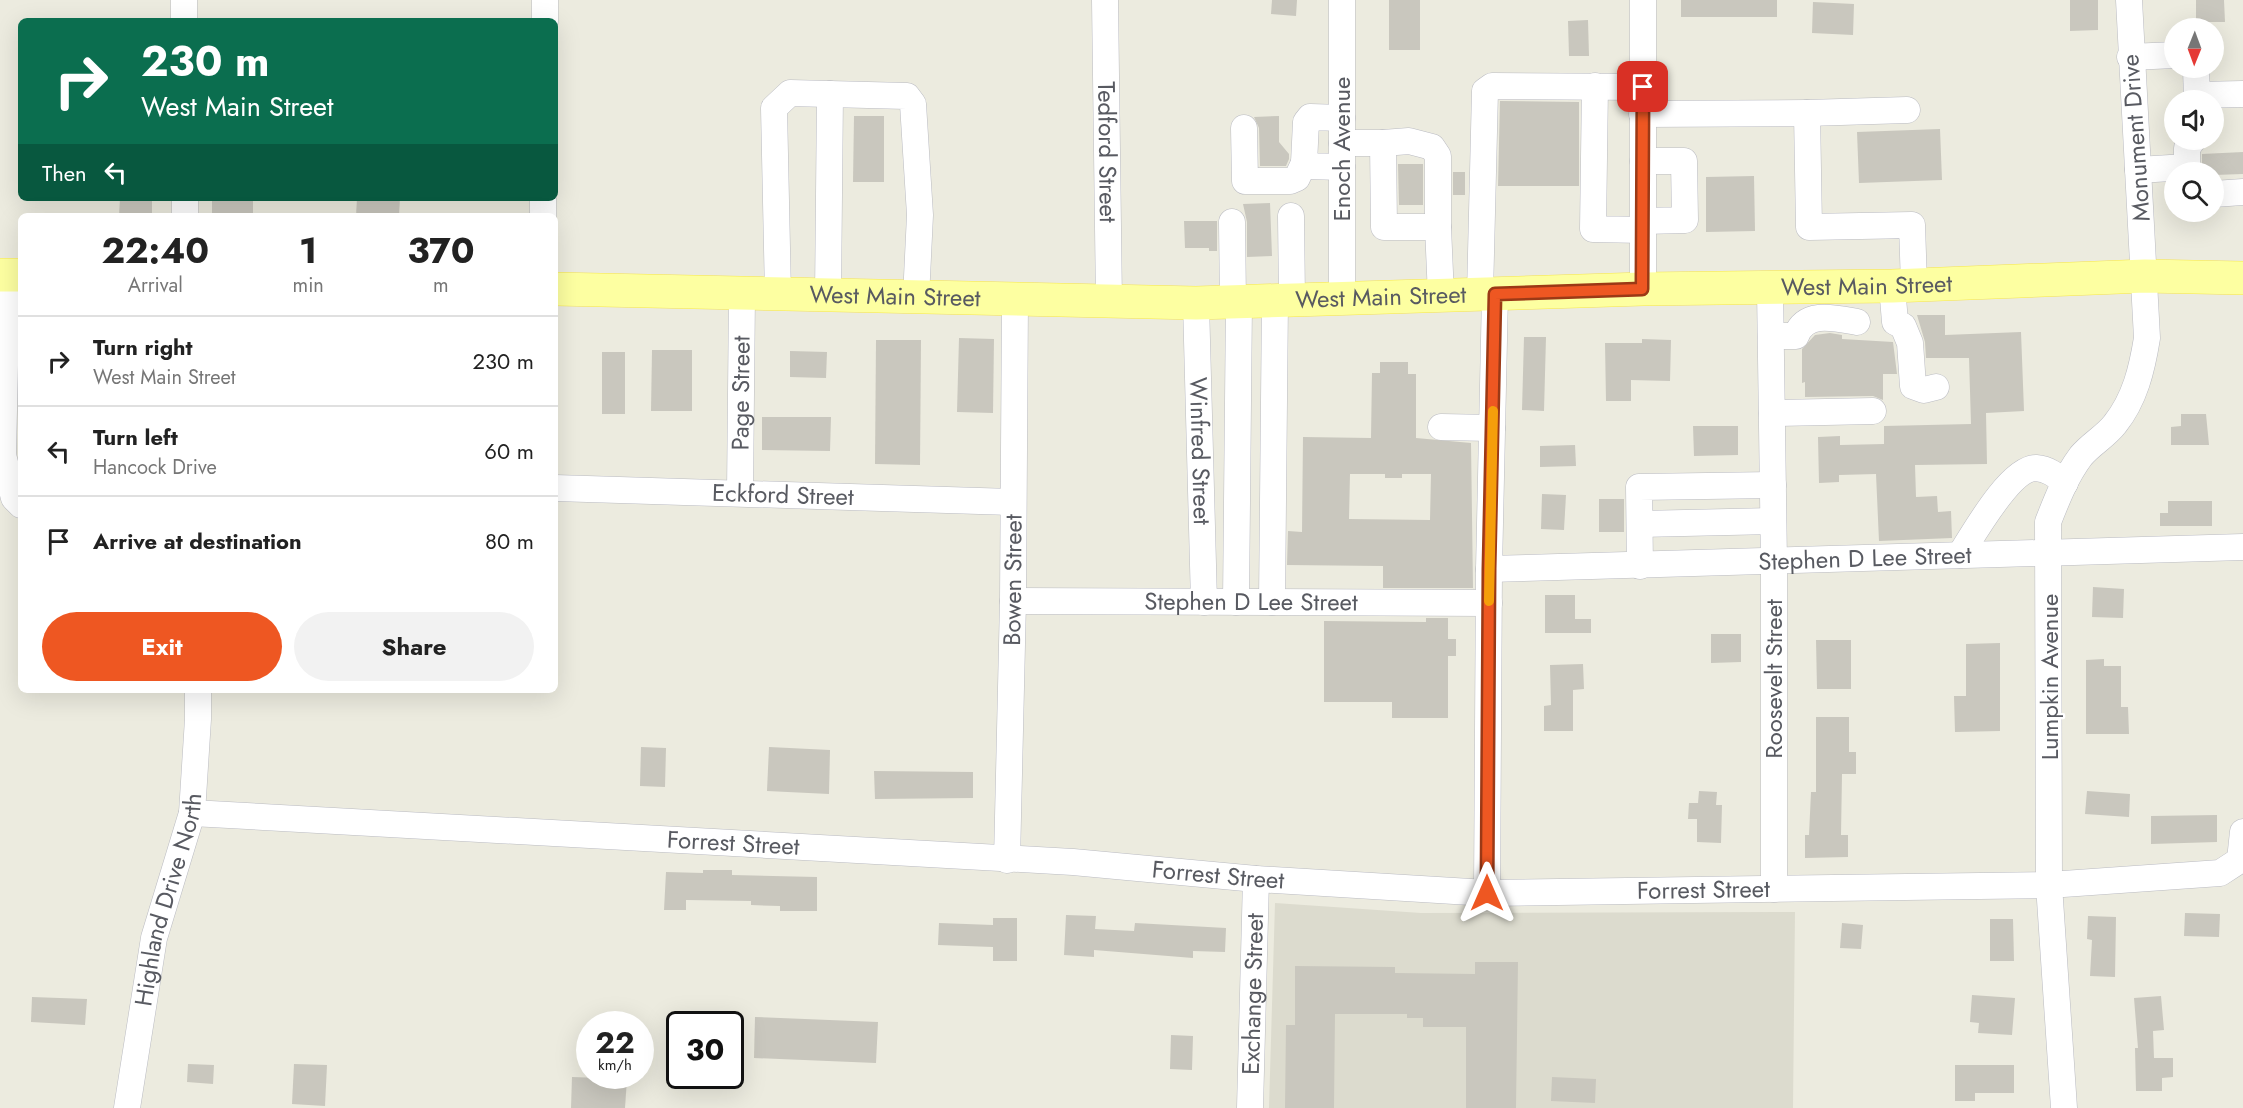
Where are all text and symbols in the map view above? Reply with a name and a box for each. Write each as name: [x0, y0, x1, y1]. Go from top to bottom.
north arrow: [2164, 18, 2224, 78]
map controls: [2164, 18, 2224, 222]
text: 230 m: [141, 31, 269, 92]
icon: right: [42, 42, 120, 120]
street label: Monument Drive: [2112, 53, 2159, 223]
pin: [1617, 61, 1668, 112]
icon: arrive: [1626, 70, 1659, 103]
street label: Enoch Avenue: [1324, 77, 1359, 221]
street label: Tedford Street: [1089, 81, 1126, 223]
text: West Main Street: [141, 87, 334, 126]
button: sound: [2164, 90, 2224, 150]
icon: left: [99, 156, 132, 189]
text: Then: [42, 157, 87, 189]
button: search: [2164, 162, 2224, 222]
text: 22:40: [101, 224, 209, 276]
text: 1: [299, 224, 317, 276]
text: 370: [407, 224, 475, 276]
street label: West Main Street: [1781, 266, 1953, 304]
text: Arrival: [128, 271, 183, 300]
text: min: [293, 271, 324, 300]
text: m: [433, 271, 449, 300]
street label: West Main Street: [809, 277, 981, 315]
street label: West Main Street: [1295, 277, 1467, 317]
text: Turn right: [93, 331, 193, 363]
street label: Page Street: [722, 335, 759, 450]
icon: right: [42, 345, 75, 378]
text: 230 m: [473, 345, 534, 377]
text: West Main Street: [93, 363, 236, 392]
street label: Winfred Street: [1181, 377, 1220, 526]
text: Turn left: [93, 421, 178, 453]
icon: left: [42, 435, 75, 468]
text: 60 m: [484, 435, 534, 467]
text: Hancock Drive: [93, 453, 217, 482]
street label: Eckford Street: [712, 475, 854, 514]
street label: Bowen Street: [994, 514, 1031, 646]
icon: arrive: [42, 525, 75, 558]
text: Arrive at destination: [93, 525, 302, 557]
text: 80 m: [485, 525, 534, 557]
street label: Stephen D Lee Street: [1758, 537, 1972, 579]
street label: Stephen D Lee Street: [1144, 584, 1358, 619]
street label: Lumpkin Avenue: [2032, 594, 2067, 760]
street label: Roosevelt Street: [1756, 599, 1791, 759]
button: Exit: [42, 612, 282, 681]
button: Share: [294, 612, 534, 681]
street label: Highland Drive North: [125, 792, 210, 1009]
street label: Forrest Street: [666, 821, 801, 864]
street label: Forrest Street: [1150, 851, 1286, 898]
position arrow: [1455, 861, 1519, 925]
street label: Forrest Street: [1637, 871, 1770, 908]
street label: Exchange Street: [1233, 912, 1272, 1075]
speed limit sign: 30: [666, 1011, 744, 1089]
text: 22: [595, 1021, 635, 1064]
text: km/h: [598, 1054, 632, 1076]

